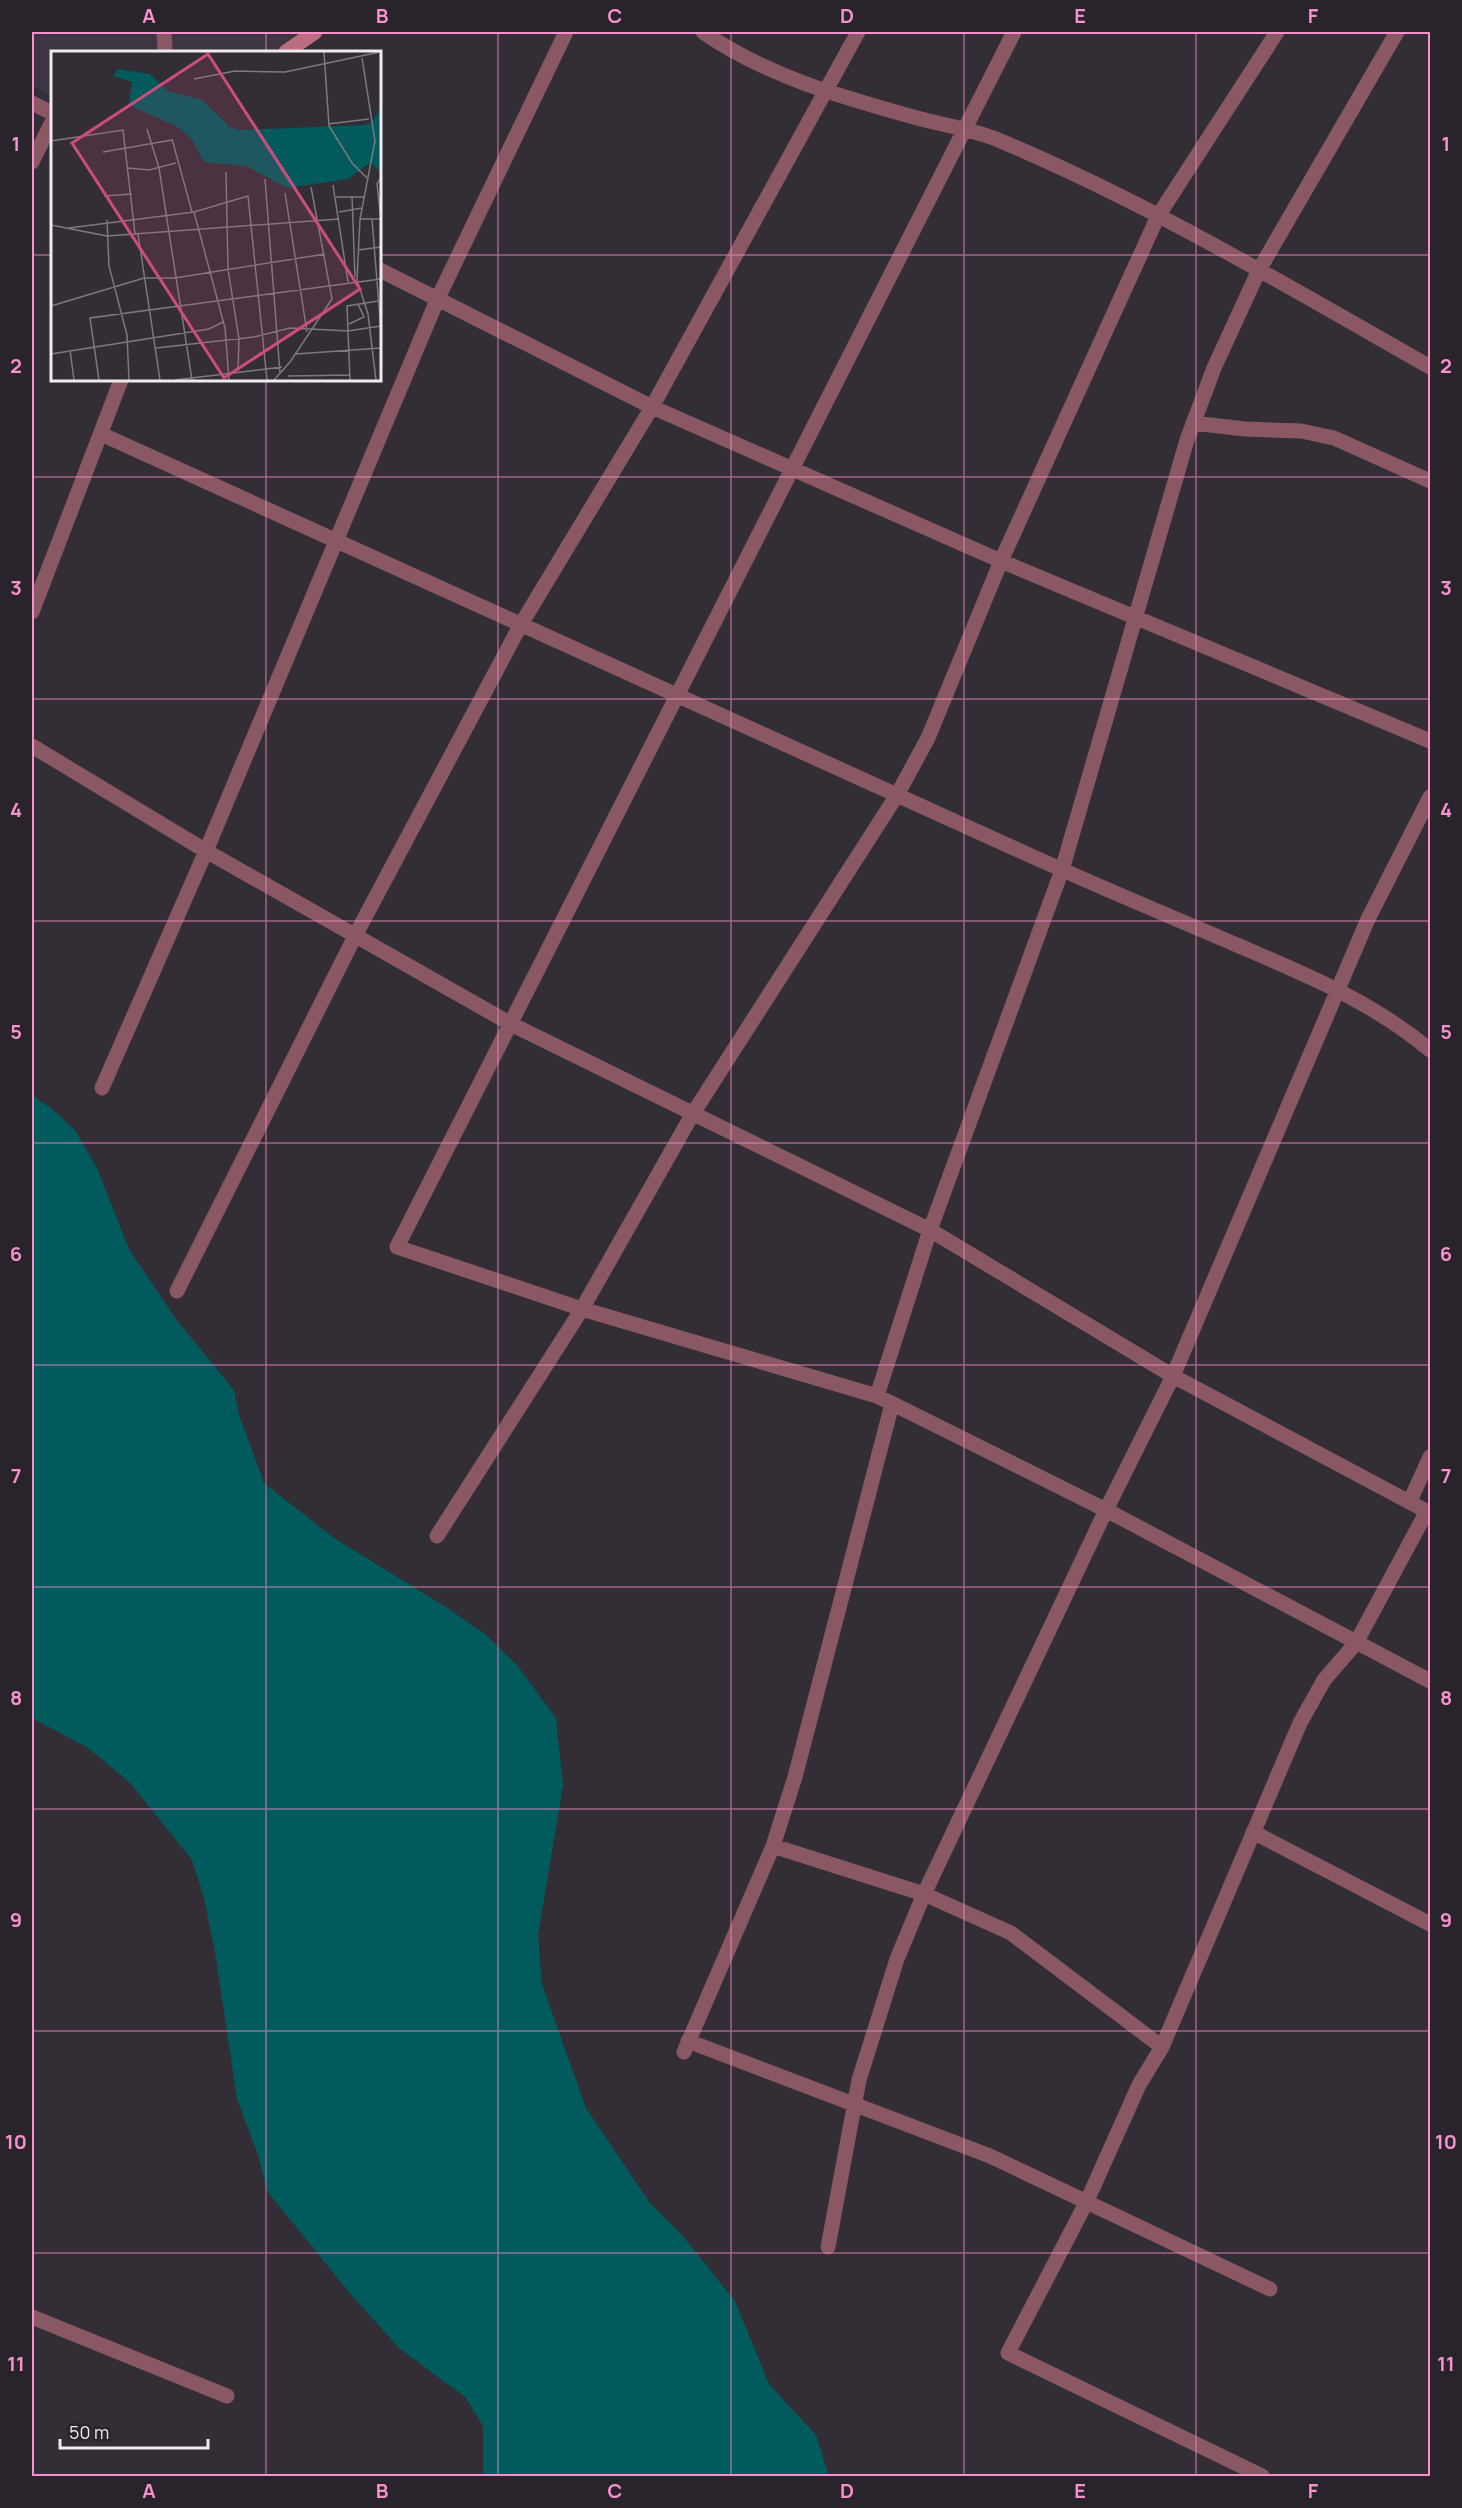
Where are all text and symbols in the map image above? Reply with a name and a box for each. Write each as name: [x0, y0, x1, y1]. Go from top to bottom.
text: A: [142, 2, 156, 29]
text: B: [376, 2, 389, 29]
text: C: [608, 2, 622, 29]
text: D: [840, 2, 854, 29]
text: E: [1074, 2, 1086, 29]
text: F: [1308, 2, 1319, 29]
inset map: [51, 51, 381, 381]
text: 1: [12, 130, 20, 157]
text: 1: [1442, 130, 1450, 157]
text: 2: [10, 352, 22, 379]
text: 2: [1440, 352, 1452, 379]
text: 3: [10, 574, 22, 601]
text: 3: [1440, 574, 1452, 601]
text: 4: [10, 796, 22, 823]
text: 4: [1440, 796, 1452, 823]
text: 5: [10, 1018, 22, 1045]
text: 5: [1440, 1018, 1452, 1045]
text: 6: [10, 1240, 22, 1267]
text: 6: [1440, 1240, 1452, 1267]
text: 7: [11, 1462, 21, 1489]
text: 7: [1441, 1462, 1451, 1489]
text: 8: [10, 1684, 22, 1711]
text: 8: [1440, 1684, 1452, 1711]
text: 9: [10, 1906, 22, 1933]
text: 9: [1440, 1906, 1452, 1933]
text: 10: [5, 2128, 27, 2155]
text: 10: [1435, 2128, 1457, 2155]
text: 11: [7, 2350, 25, 2377]
text: 11: [1437, 2350, 1455, 2377]
scale bar: [60, 2412, 208, 2450]
text: 50 m: [69, 2420, 109, 2444]
text: A: [142, 2477, 156, 2504]
text: B: [376, 2477, 389, 2504]
text: C: [608, 2477, 622, 2504]
text: D: [840, 2477, 854, 2504]
text: E: [1074, 2477, 1086, 2504]
text: F: [1308, 2477, 1319, 2504]

